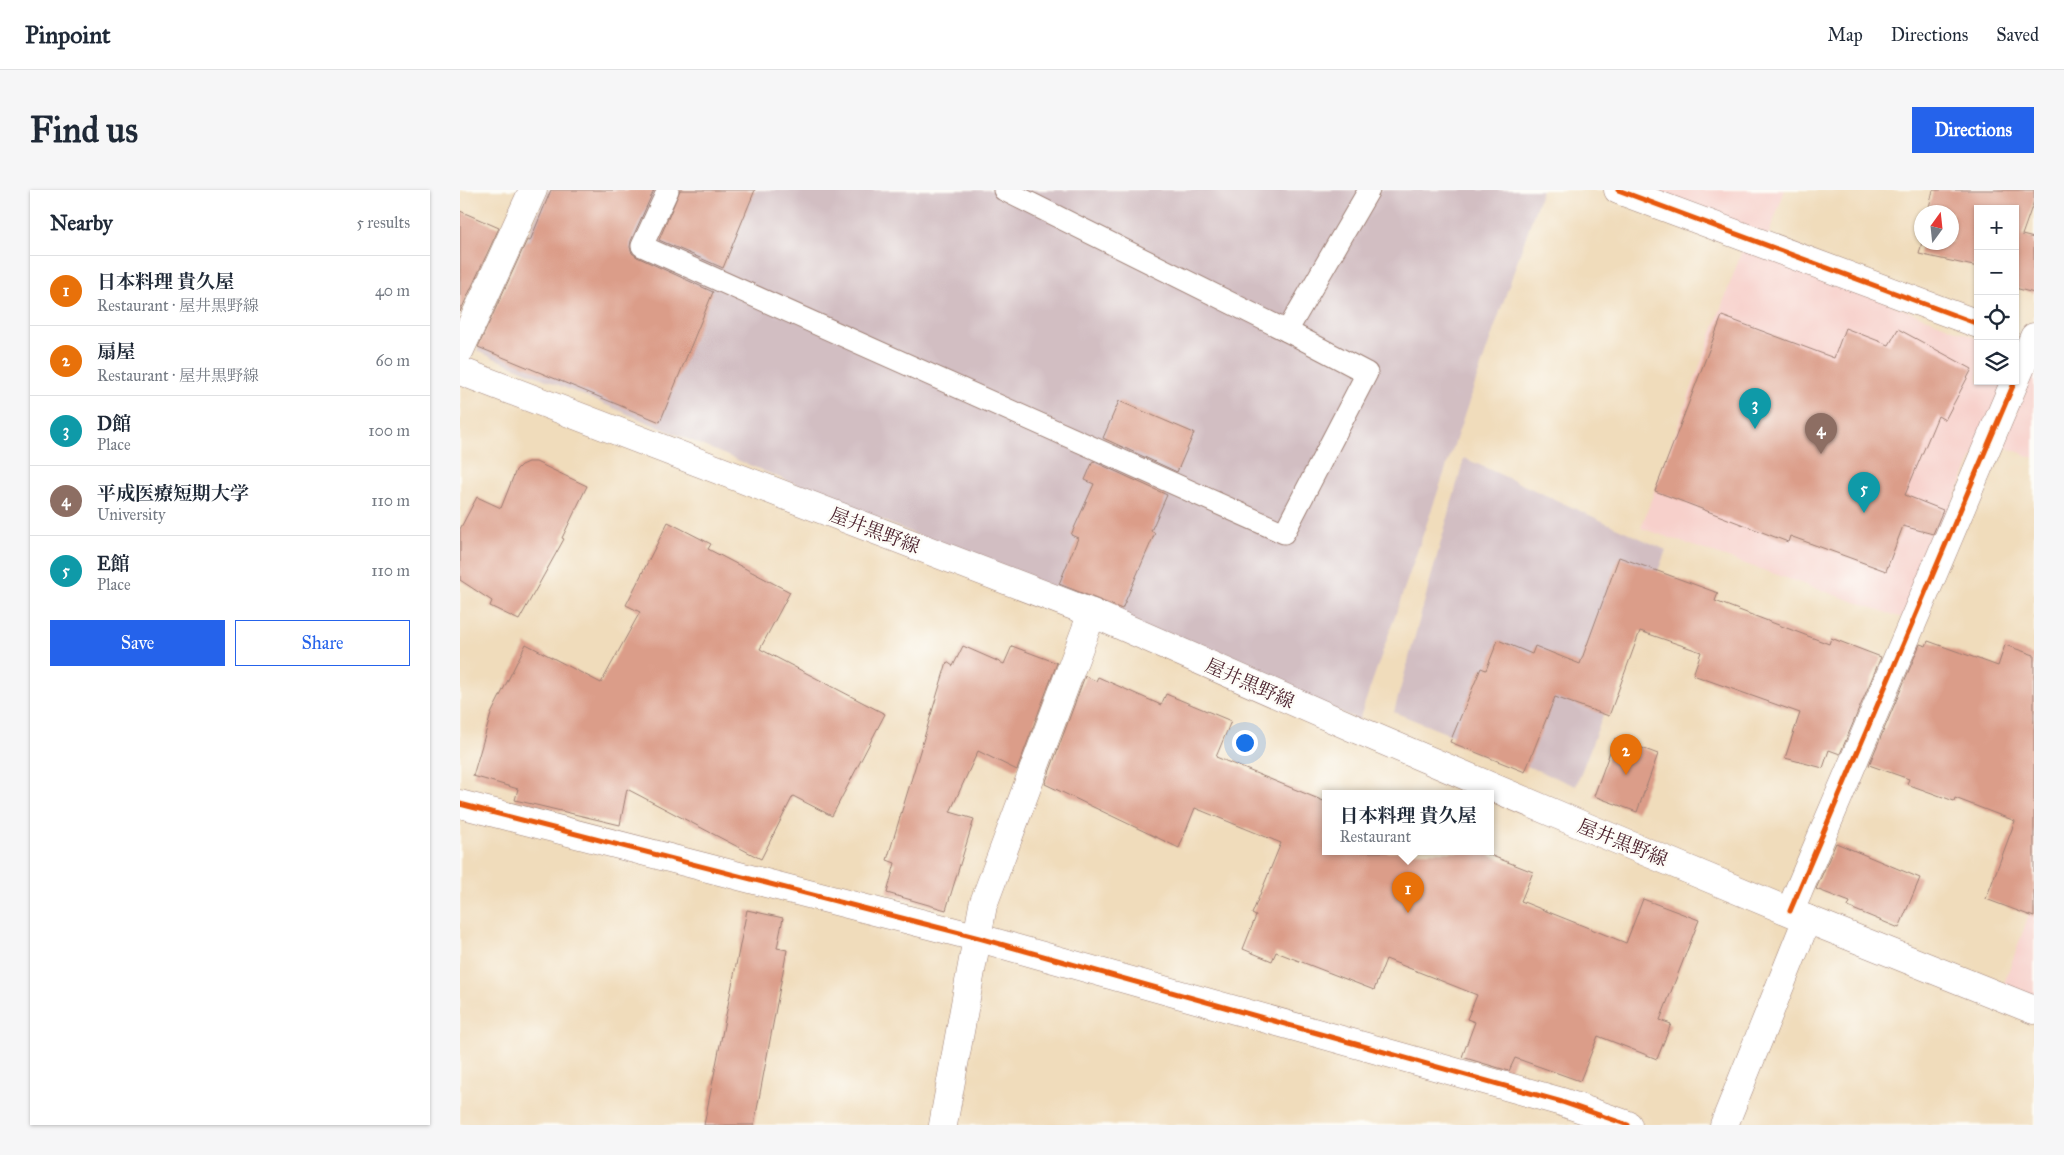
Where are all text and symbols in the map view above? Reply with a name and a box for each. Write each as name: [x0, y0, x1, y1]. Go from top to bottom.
text: Pinpoint: [25, 20, 111, 50]
text: Map: [1827, 24, 1863, 46]
text: Directions: [1891, 24, 1968, 46]
text: Saved: [1996, 24, 2039, 46]
button: Directions: [1912, 107, 2034, 153]
text: Find us: [30, 109, 138, 152]
north arrow: [1914, 205, 1959, 250]
map controls: [1974, 205, 2019, 385]
button: +: [1974, 205, 2019, 250]
text: Nearby: [50, 210, 113, 236]
text: 5 results: [356, 213, 410, 232]
button: −: [1974, 250, 2019, 295]
text: 日本料理 貴久屋: [97, 270, 234, 293]
text: 1: [63, 281, 69, 300]
text: 40 m: [375, 281, 410, 300]
button: locate: [1974, 295, 2019, 340]
text: Restaurant · 屋井黒野線: [97, 296, 259, 315]
text: 扇屋: [97, 340, 135, 363]
button: layers: [1974, 340, 2019, 385]
text: 2: [62, 351, 70, 370]
text: 60 m: [376, 351, 410, 370]
text: Restaurant · 屋井黒野線: [97, 366, 259, 385]
pin: 3: [1739, 388, 1771, 429]
text: D館: [97, 412, 131, 435]
pin: 4: [1805, 413, 1837, 454]
text: 3: [63, 421, 69, 440]
text: 100 m: [368, 421, 410, 440]
text: Place: [97, 435, 131, 454]
pin: 5: [1848, 472, 1880, 513]
text: 平成医療短期大学: [97, 482, 249, 505]
text: 4: [62, 491, 70, 510]
text: 110 m: [371, 491, 410, 510]
street label: 屋井黒野線: [826, 503, 923, 558]
text: University: [97, 505, 166, 524]
text: E館: [97, 552, 130, 575]
text: 5: [62, 561, 70, 580]
text: 110 m: [371, 561, 410, 580]
text: Place: [97, 575, 131, 594]
button: Save: [50, 620, 225, 666]
button: Share: [235, 620, 410, 666]
street label: 屋井黒野線: [1202, 654, 1298, 713]
your location: [1232, 730, 1258, 756]
pin: 2: [1610, 734, 1642, 775]
popup: [1322, 790, 1494, 855]
text: 日本料理 貴久屋: [1339, 804, 1477, 827]
street label: 屋井黒野線: [1574, 814, 1671, 871]
text: Restaurant: [1339, 827, 1411, 846]
pin: 1: [1392, 872, 1424, 913]

